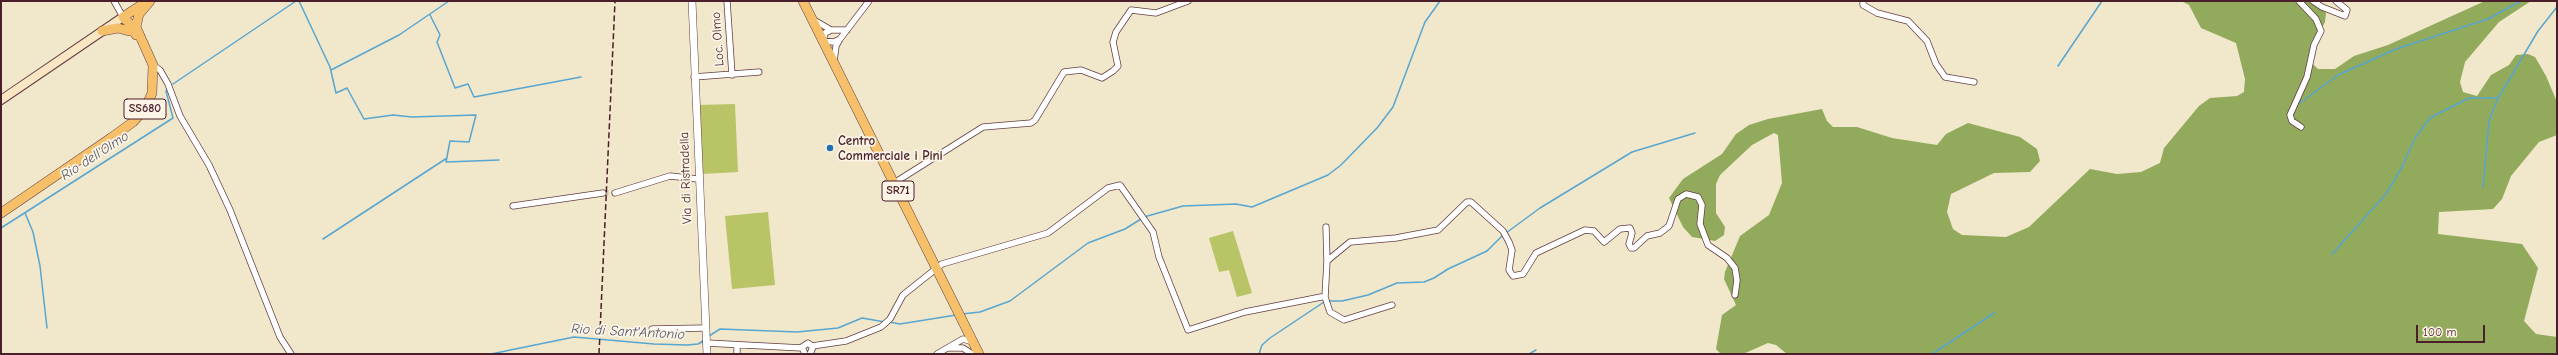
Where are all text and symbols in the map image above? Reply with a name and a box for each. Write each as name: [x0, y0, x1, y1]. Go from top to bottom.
street label: Loc. Olmo: [708, 11, 728, 67]
road number: SS680: [124, 99, 166, 119]
water label: Rio dell'Olmo: [58, 128, 132, 184]
street label: Via di Ristradella: [677, 132, 695, 224]
place label: Centro Commerciale i Pini: [838, 133, 943, 164]
marker: Centro Commerciale i Pini: [825, 143, 835, 153]
road number: SR71: [882, 181, 914, 201]
scale bar: [2418, 317, 2487, 343]
water label: Rio di Sant'Antonio: [571, 321, 685, 343]
text: 100 m: [2423, 325, 2456, 339]

